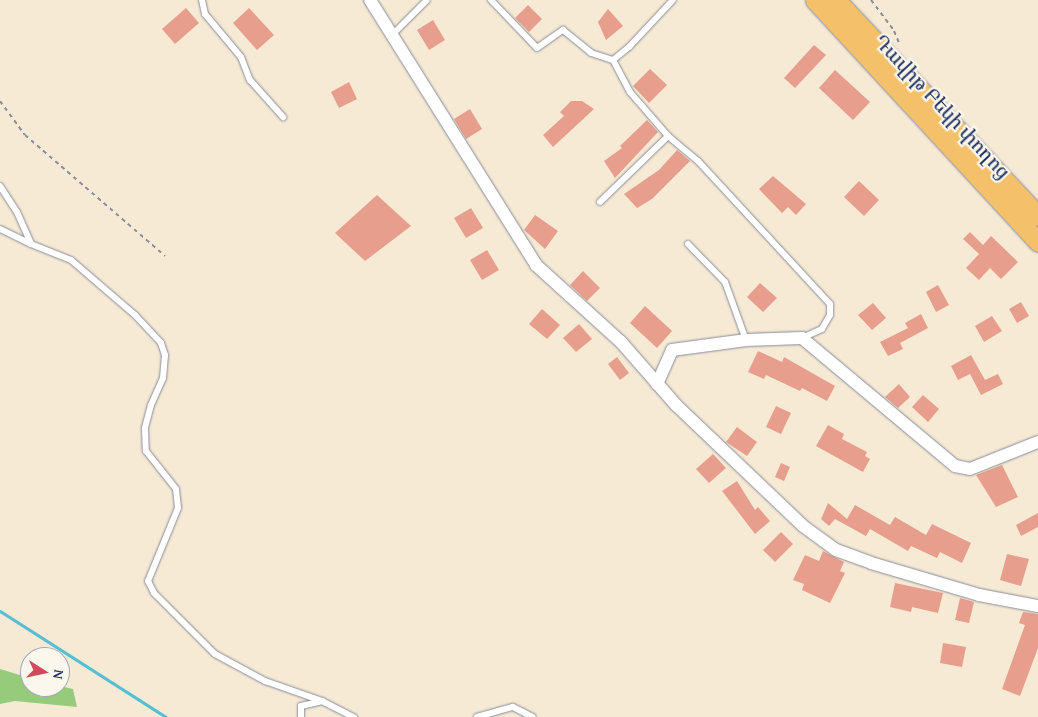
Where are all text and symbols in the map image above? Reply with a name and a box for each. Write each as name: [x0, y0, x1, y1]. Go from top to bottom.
street label: Դավիթ Բեկի փողոց: [870, 29, 1016, 183]
north arrow: [20, 647, 70, 697]
text: N: [48, 668, 69, 681]

